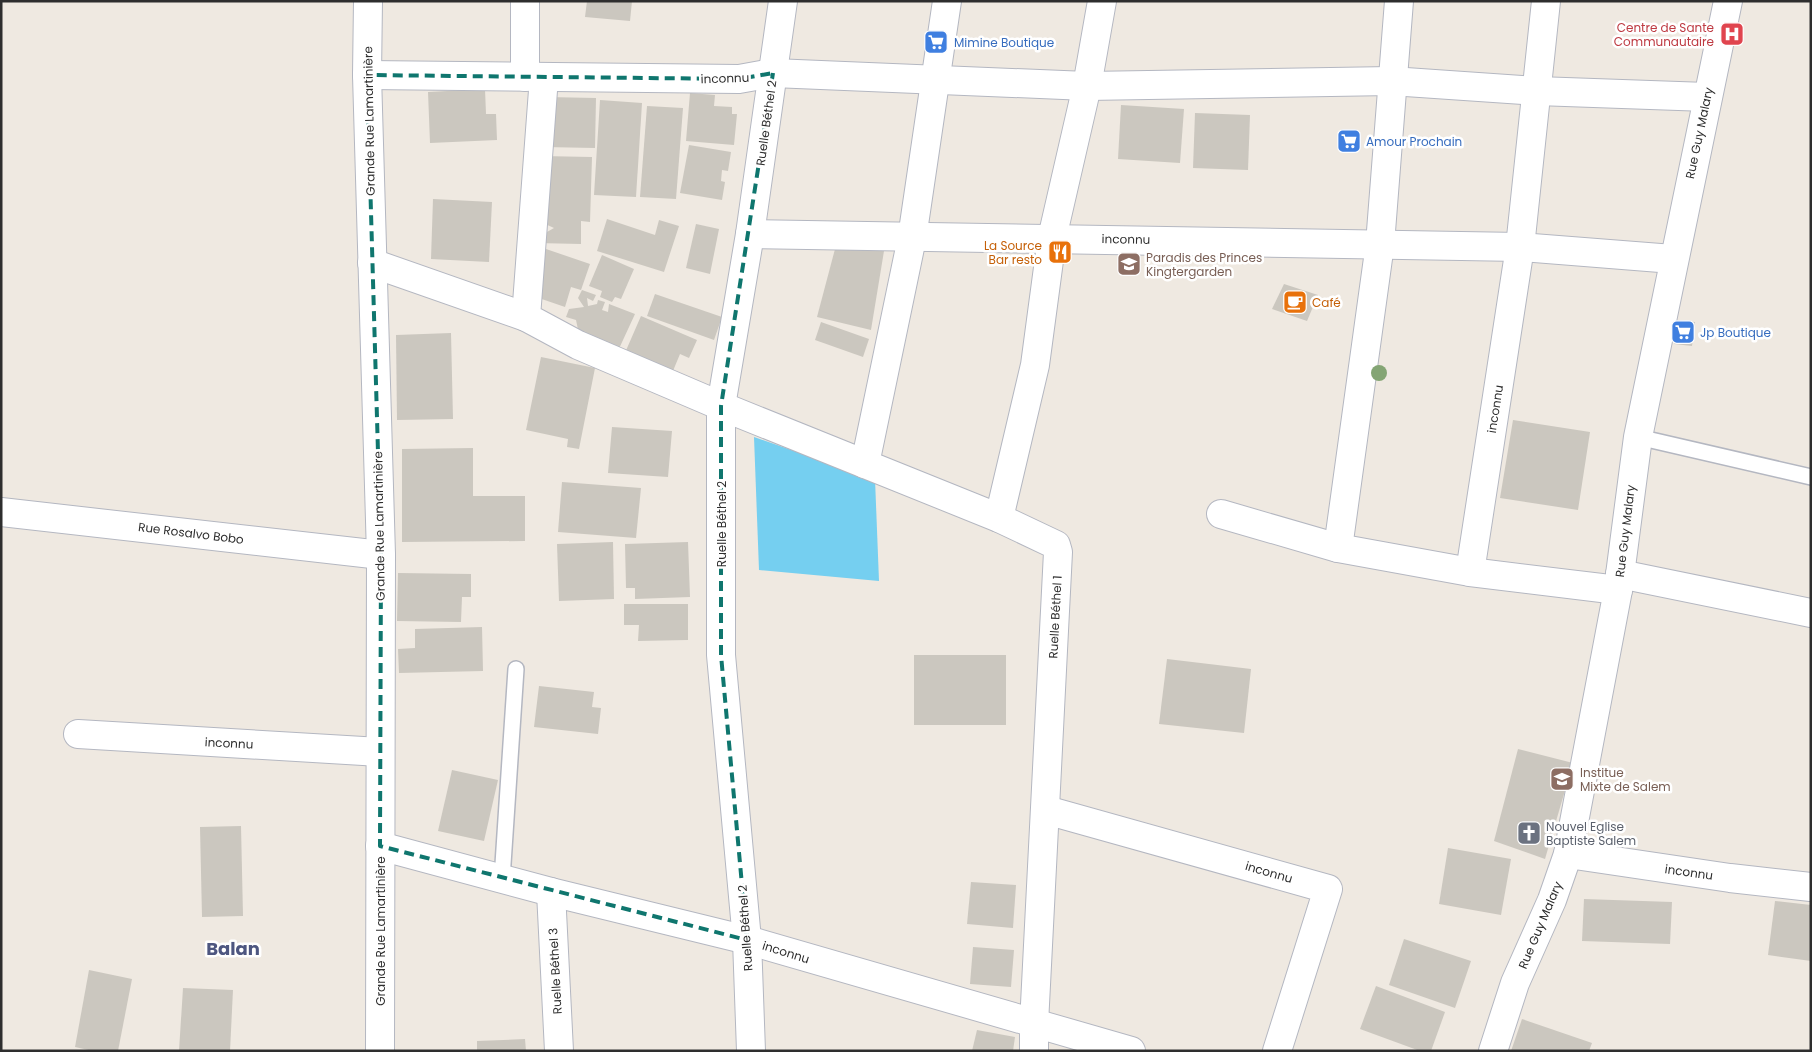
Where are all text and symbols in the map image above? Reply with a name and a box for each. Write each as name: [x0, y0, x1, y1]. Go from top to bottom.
place label: Centre de Sante Communautaire: [1614, 19, 1714, 50]
hospital icon: Centre de Sante Communautaire: [1719, 21, 1745, 47]
supermarket icon: Mimine Boutique: [923, 29, 949, 55]
place label: Mimine Boutique: [954, 34, 1054, 51]
street label: Grande Rue Lamartinière: [359, 46, 379, 196]
street label: inconnu: [700, 69, 750, 87]
street label: Ruelle Béthel 2: [752, 79, 780, 167]
street label: Rue Guy Malary: [1681, 85, 1717, 180]
supermarket icon: Amour Prochain: [1336, 128, 1362, 154]
place label: Amour Prochain: [1366, 133, 1462, 150]
street label: inconnu: [1102, 230, 1150, 248]
place label: La Source Bar resto: [984, 237, 1042, 268]
restaurant icon: La Source Bar resto: [1047, 239, 1073, 265]
place label: Paradis des Princes Kingtergarden: [1146, 249, 1262, 280]
school or university icon: Paradis des Princes Kingtergarden: [1116, 251, 1142, 277]
cafe icon: Café: [1282, 289, 1308, 315]
place label: Café: [1312, 294, 1341, 311]
supermarket icon: Jp Boutique: [1670, 319, 1696, 345]
place label: Jp Boutique: [1700, 324, 1771, 341]
street label: inconnu: [1483, 384, 1507, 434]
street label: Grande Rue Lamartinière: [369, 451, 389, 601]
street label: Ruelle Béthel 2: [713, 481, 730, 567]
street label: Rue Guy Malary: [1611, 483, 1639, 578]
street label: Rue Rosalvo Bobo: [137, 518, 245, 548]
street label: Ruelle Béthel 1: [1044, 575, 1066, 659]
street label: inconnu: [204, 733, 254, 753]
place label: Institue Mixte de Salem: [1580, 764, 1671, 795]
school or university icon: Institue Mixte de Salem: [1549, 766, 1575, 792]
place label: Nouvel Eglise Baptiste Salem: [1546, 818, 1636, 849]
church icon: Nouvel Eglise Baptiste Salem: [1516, 820, 1542, 846]
street label: Grande Rue Lamartinière: [372, 856, 389, 1006]
street label: inconnu: [1243, 857, 1295, 887]
street label: inconnu: [1664, 860, 1714, 884]
street label: Rue Guy Malary: [1514, 878, 1566, 971]
street label: Ruelle Béthel 2: [734, 884, 756, 972]
street label: Ruelle Béthel 3: [544, 927, 566, 1015]
district label: Balan: [206, 936, 260, 961]
street label: inconnu: [760, 937, 812, 967]

